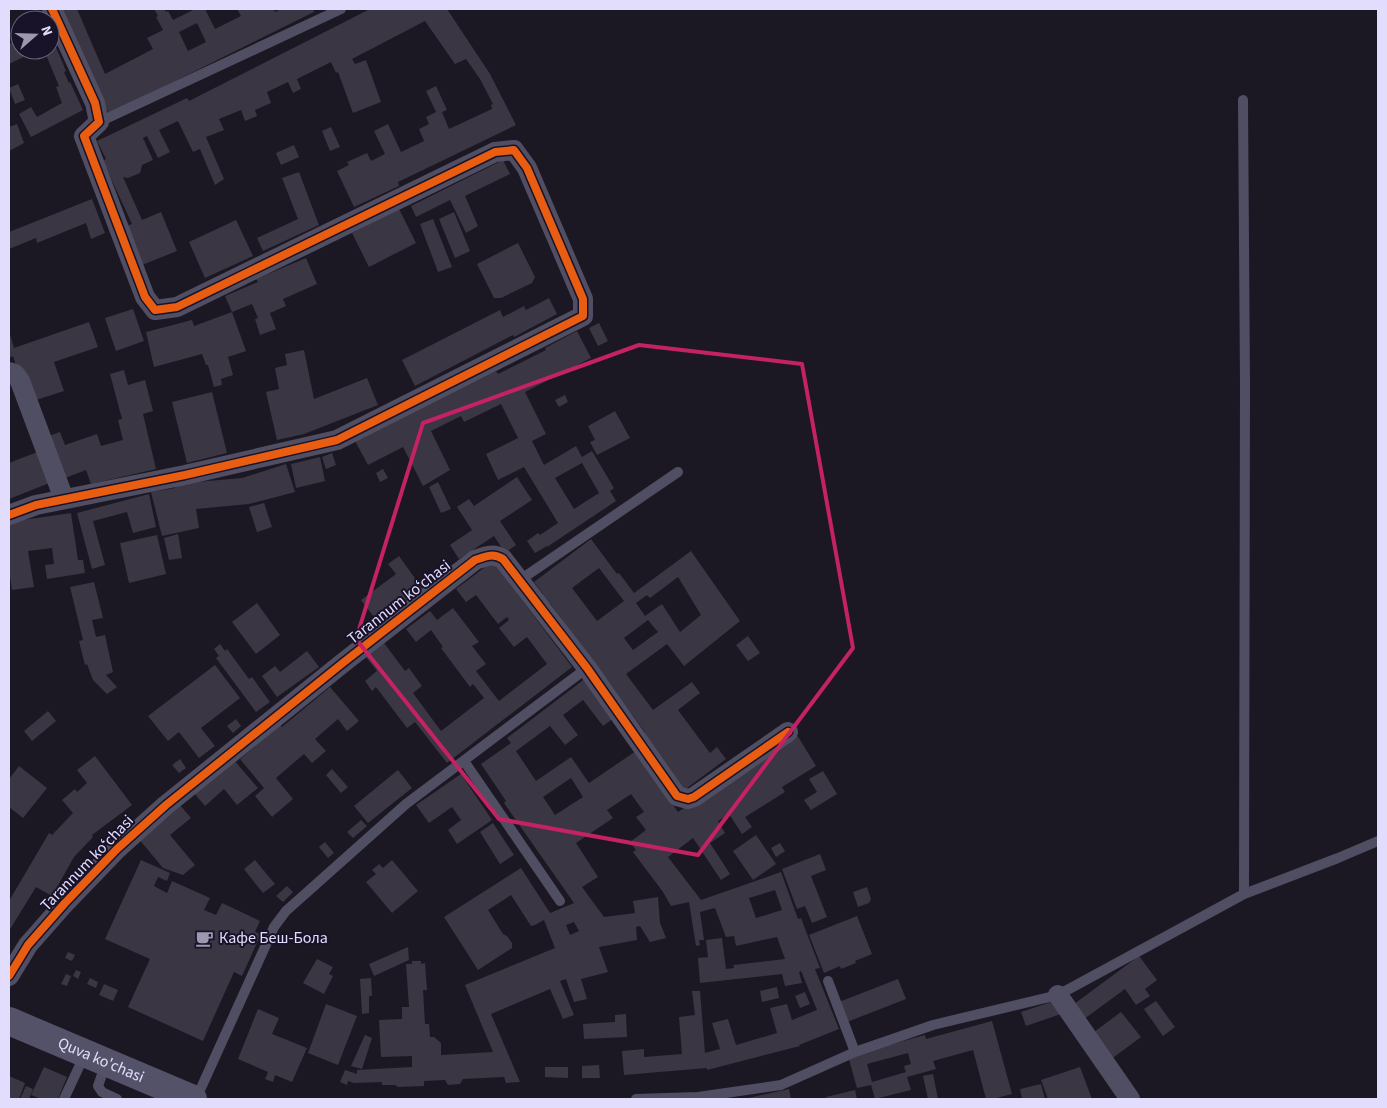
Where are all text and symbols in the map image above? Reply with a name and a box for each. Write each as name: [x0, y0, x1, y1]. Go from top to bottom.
north arrow: [10, 10, 60, 60]
text: N: [35, 23, 57, 39]
street label: Tarannum koʻchasi: [343, 555, 455, 649]
street label: Tarannum koʻchasi: [35, 810, 139, 916]
place label: Кафе Беш-Бола: [219, 927, 328, 949]
cafe icon: Кафе Беш-Бола: [195, 928, 215, 948]
street label: Quva ko'chasi: [54, 1032, 148, 1088]

